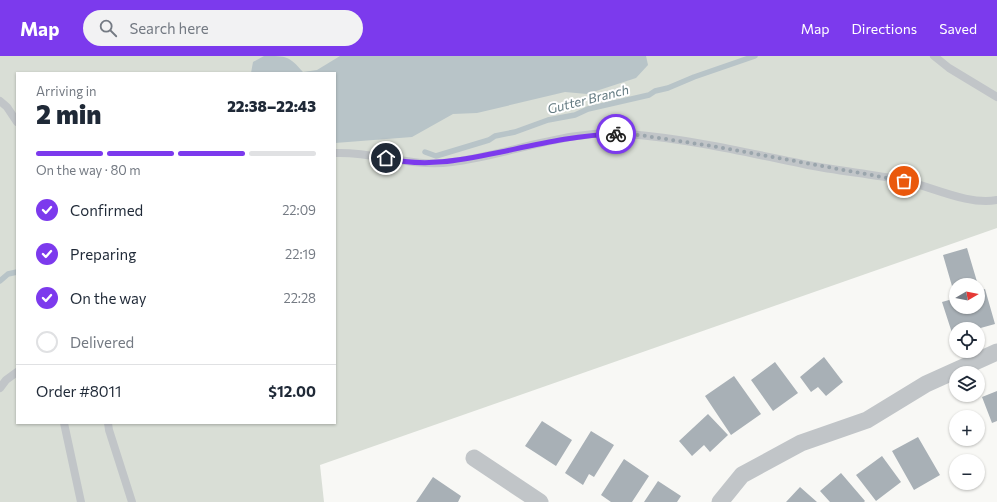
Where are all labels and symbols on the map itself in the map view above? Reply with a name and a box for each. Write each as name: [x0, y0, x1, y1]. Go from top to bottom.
water label: Gutter Branch: [546, 81, 630, 117]
courier: [596, 114, 636, 154]
pin: [369, 141, 403, 175]
pin: [887, 164, 921, 198]
north arrow: [949, 278, 985, 314]

